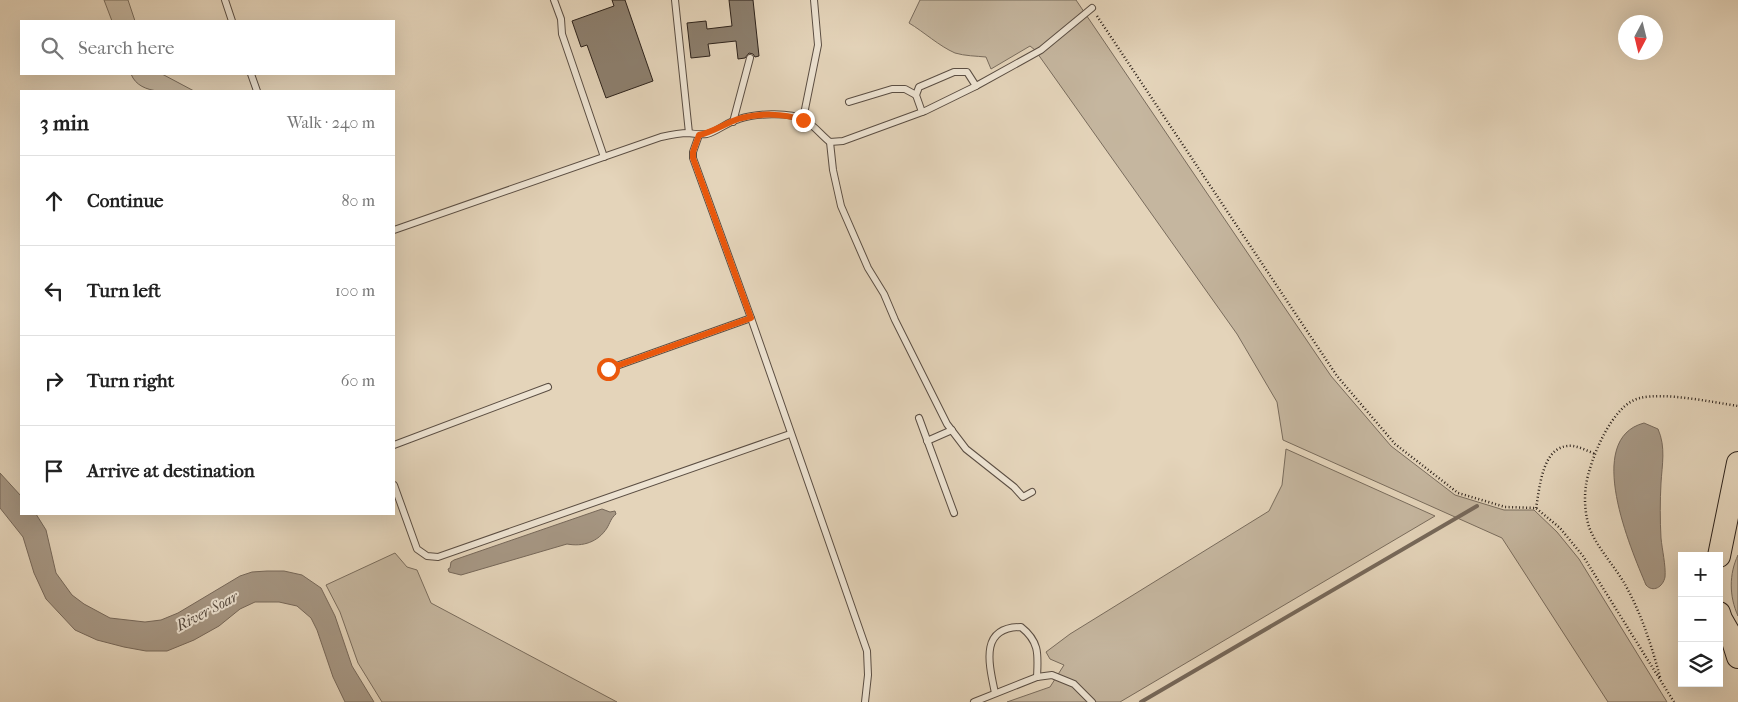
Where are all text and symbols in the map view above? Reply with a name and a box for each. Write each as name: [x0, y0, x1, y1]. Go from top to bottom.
north arrow: [1618, 15, 1663, 60]
search box: [20, 20, 395, 75]
icon: search: [38, 34, 66, 62]
text: Search here: [78, 37, 174, 59]
route end: [792, 109, 815, 132]
text: 3 min: [40, 111, 89, 135]
text: Walk · 240 m: [287, 113, 375, 132]
icon: ahead: [40, 187, 68, 215]
text: Continue: [87, 190, 163, 212]
text: 80 m: [341, 191, 375, 210]
icon: left: [40, 277, 68, 305]
text: Turn left: [87, 280, 161, 302]
text: 100 m: [335, 281, 375, 300]
route start: [597, 358, 620, 381]
icon: right: [40, 367, 68, 395]
text: Turn right: [87, 370, 174, 392]
text: 60 m: [341, 371, 375, 390]
icon: arrive: [40, 457, 68, 485]
text: Arrive at destination: [87, 460, 255, 482]
map controls: [1678, 552, 1723, 687]
button: +: [1678, 552, 1723, 597]
water label: River Soar: [172, 587, 242, 635]
button: −: [1678, 597, 1723, 642]
button: layers: [1678, 642, 1723, 687]

